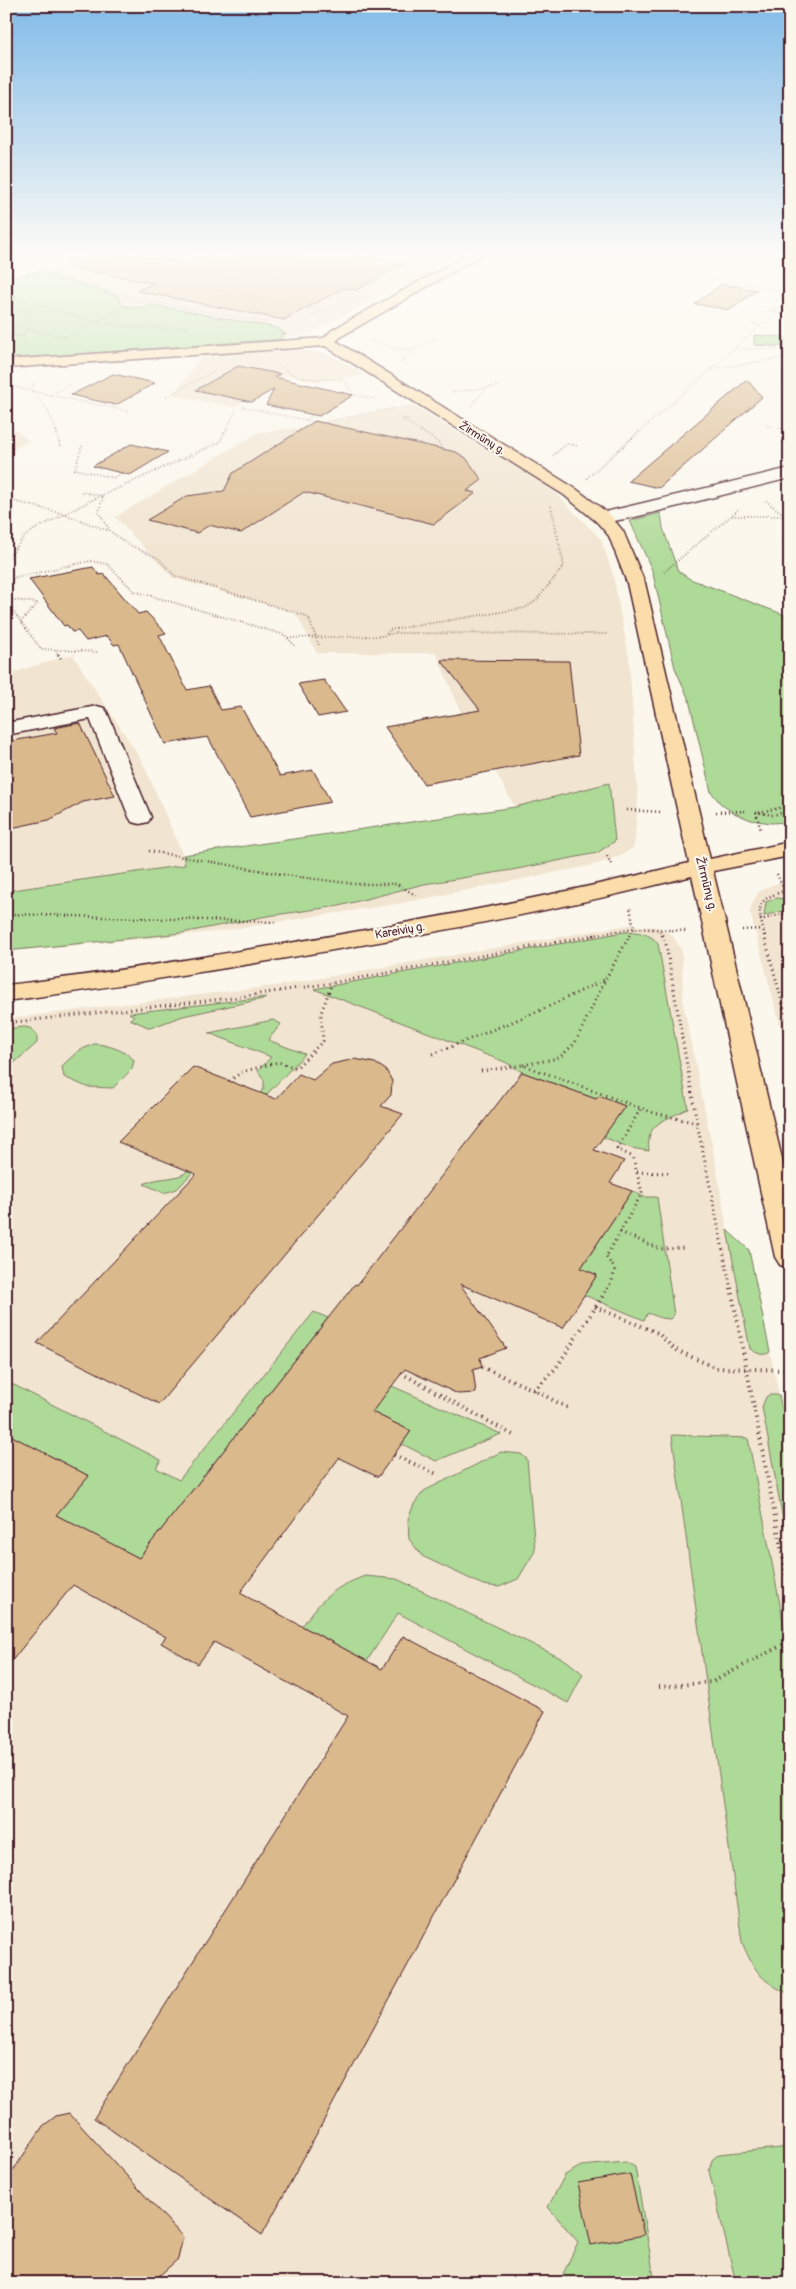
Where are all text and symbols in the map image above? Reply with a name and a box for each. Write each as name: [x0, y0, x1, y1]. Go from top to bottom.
street label: Žirmūnų g.: [457, 419, 507, 457]
street label: Žirmūnų g.: [692, 855, 721, 913]
street label: Kareivių g.: [374, 919, 426, 943]

